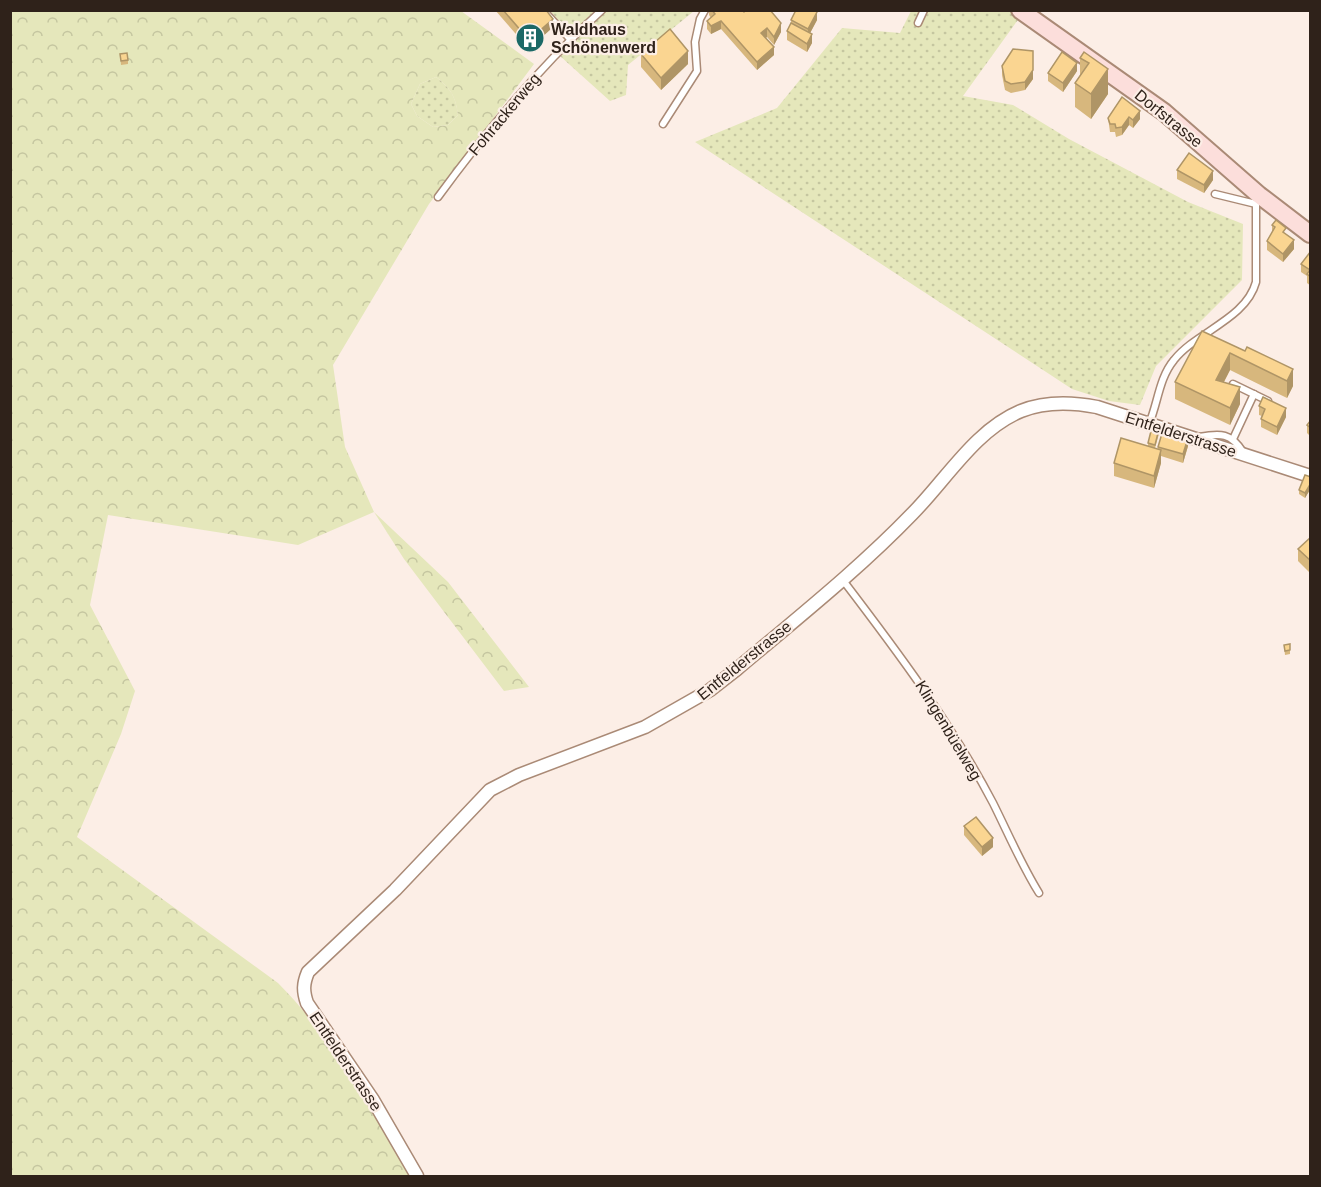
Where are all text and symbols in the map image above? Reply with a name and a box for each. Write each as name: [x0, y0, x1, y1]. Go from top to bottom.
place label: Waldhaus Schönenwerd: [551, 21, 656, 56]
building icon: Waldhaus Schönenwerd: [514, 22, 546, 54]
street label: Fohrackerweg: [465, 70, 543, 159]
street label: Dorfstrasse: [1132, 86, 1206, 151]
street label: Entfelderstrasse: [1123, 409, 1239, 460]
street label: Entfelderstrasse: [694, 617, 795, 703]
street label: Klingenbüelweg: [912, 677, 985, 783]
street label: Entfelderstrasse: [306, 1009, 385, 1114]

